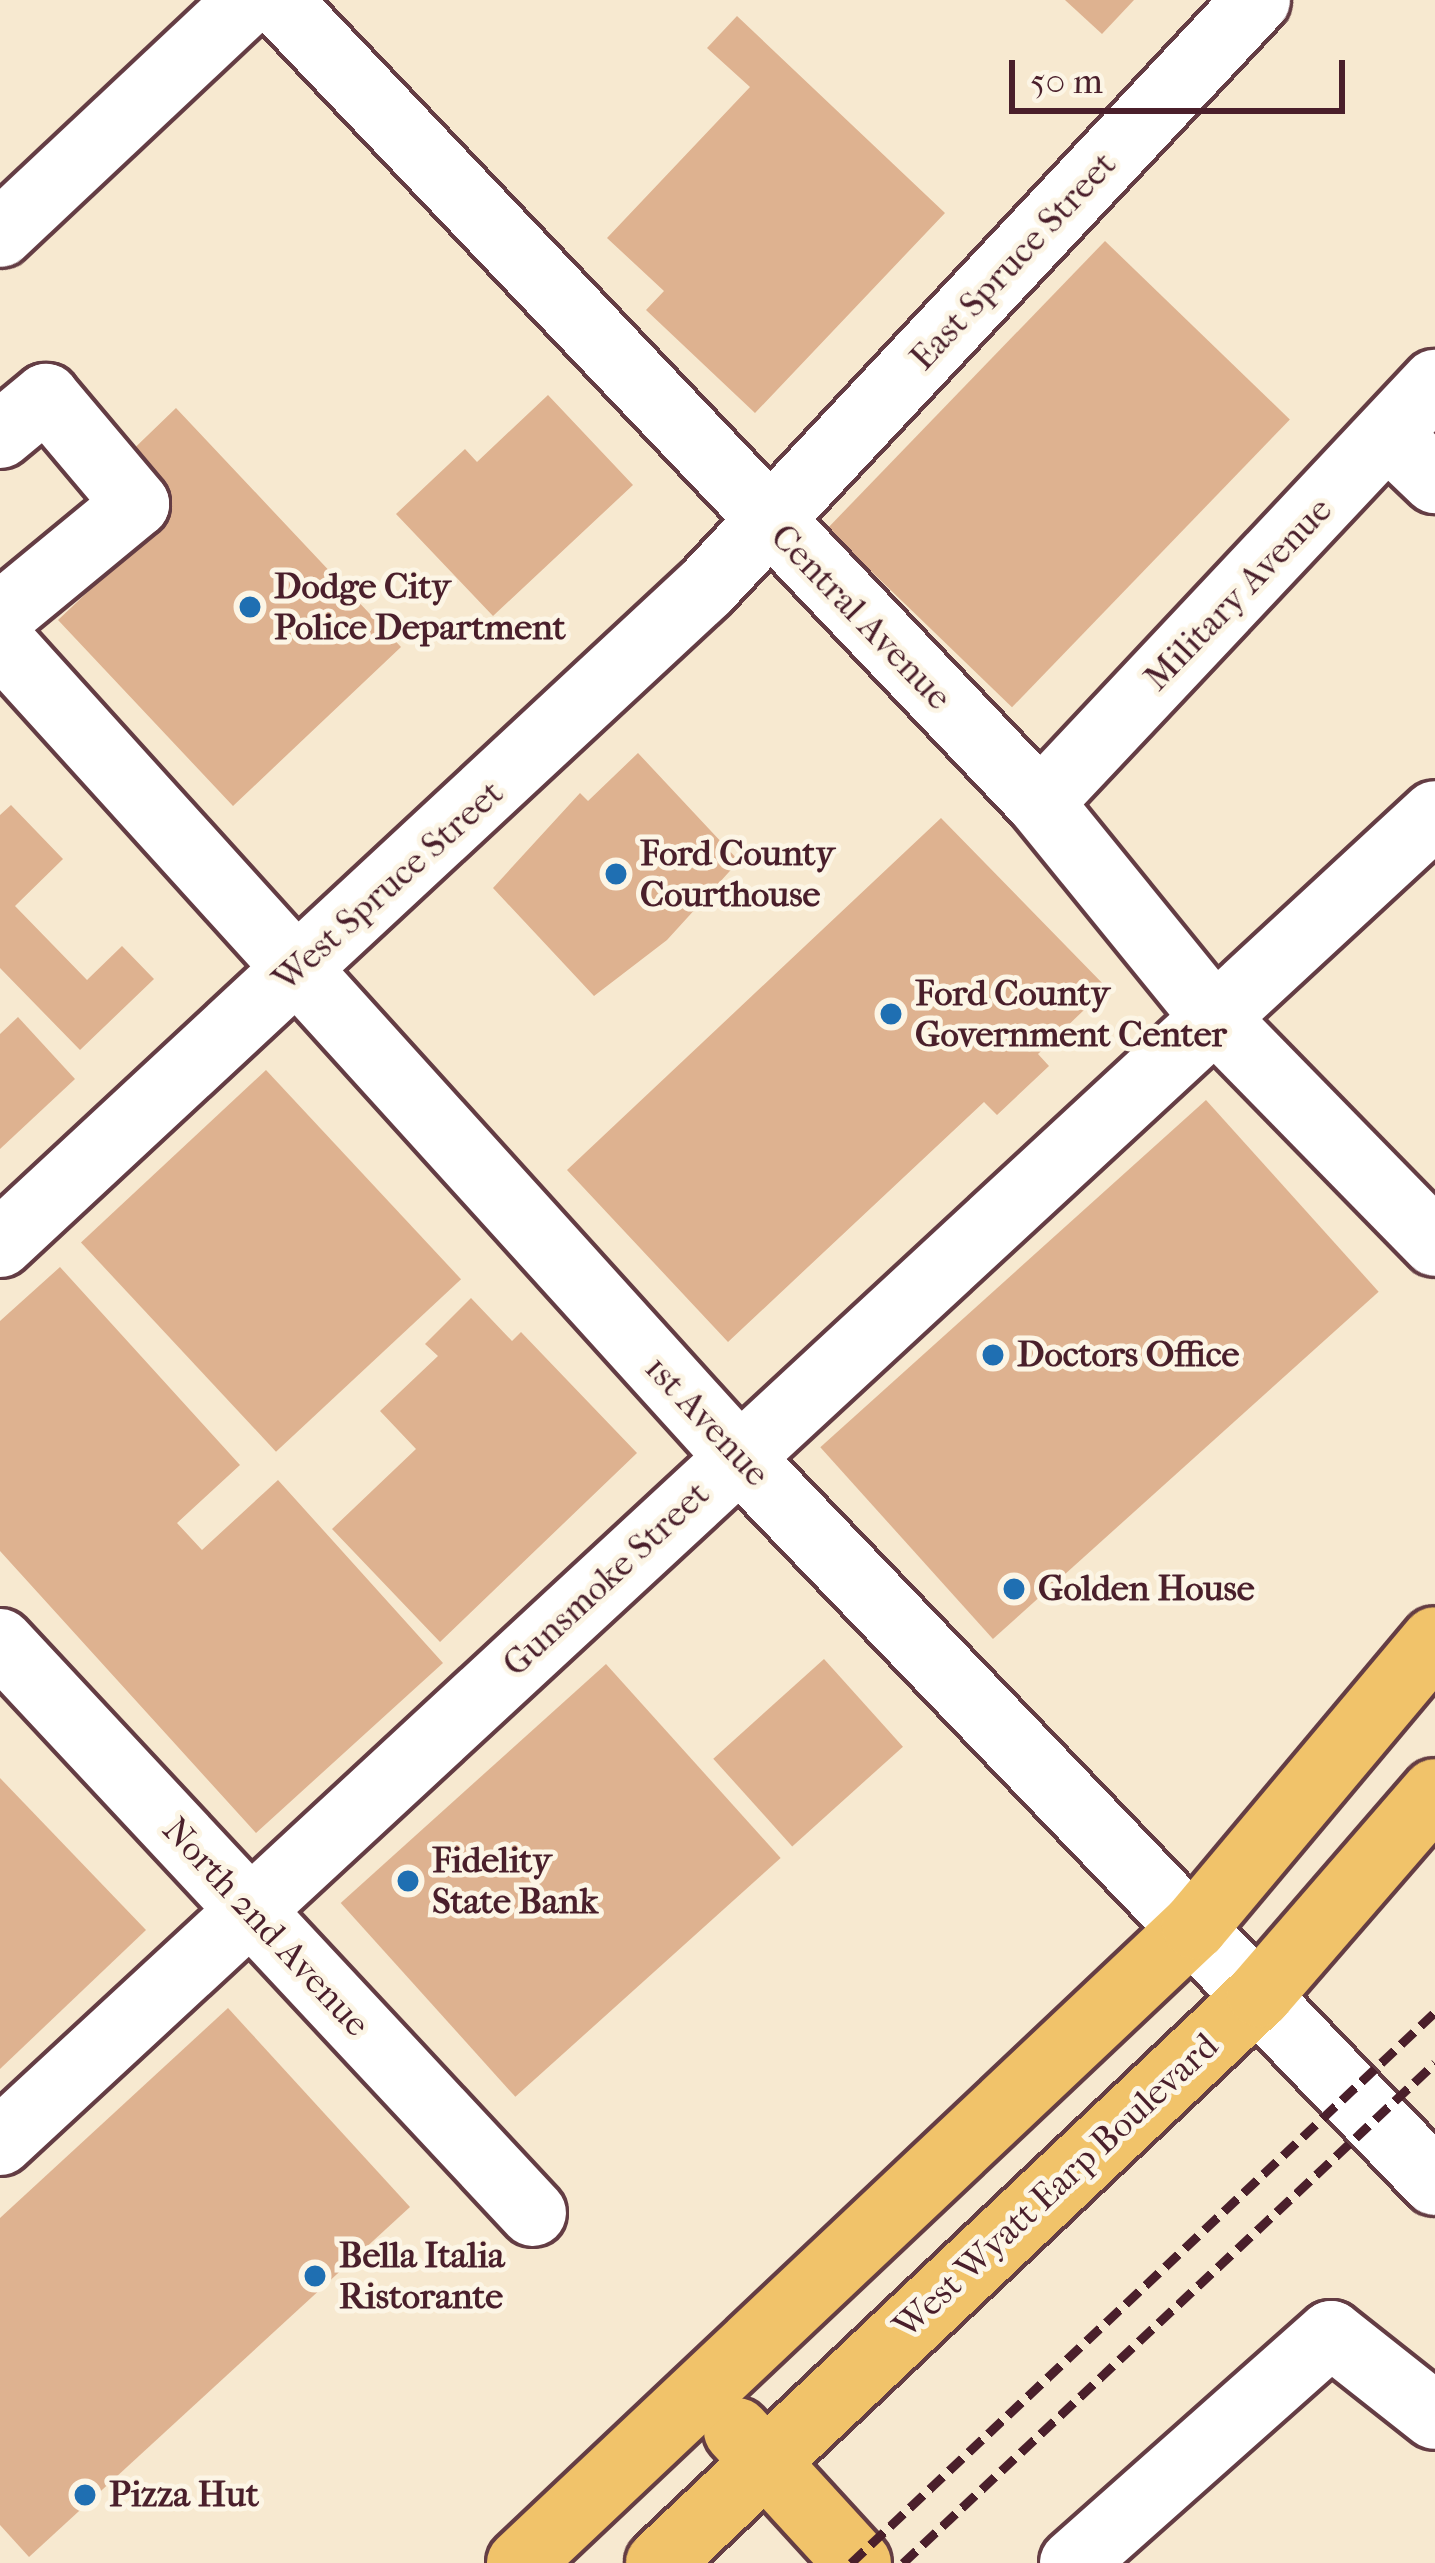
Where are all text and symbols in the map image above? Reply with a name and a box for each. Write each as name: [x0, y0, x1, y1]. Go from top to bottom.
scale bar: [1015, 36, 1351, 110]
text: 50 m: [1030, 60, 1103, 102]
street label: East Spruce Street: [901, 143, 1125, 379]
street label: Military Avenue: [1135, 488, 1341, 700]
street label: Central Avenue: [762, 515, 960, 719]
place label: Dodge City Police Department: [274, 564, 566, 649]
marker: Dodge City Police Department: [237, 594, 263, 620]
street label: West Spruce Street: [264, 771, 512, 1001]
place label: Ford County Courthouse: [640, 831, 835, 916]
marker: Ford County Courthouse: [603, 861, 629, 887]
place label: Ford County Government Center: [915, 971, 1227, 1056]
marker: Ford County Government Center: [878, 1001, 904, 1027]
place label: Doctors Office: [1017, 1333, 1239, 1377]
marker: Doctors Office: [980, 1342, 1006, 1368]
street label: 1st Avenue: [636, 1347, 778, 1495]
street label: Gunsmoke Street: [494, 1472, 718, 1686]
place label: Golden House: [1038, 1567, 1255, 1611]
marker: Golden House: [1001, 1576, 1027, 1602]
street label: North 2nd Avenue: [153, 1809, 379, 2045]
place label: Fidelity State Bank: [432, 1838, 598, 1923]
marker: Fidelity State Bank: [395, 1868, 421, 1894]
street label: West Wyatt Earp Boulevard: [885, 2024, 1227, 2348]
place label: Bella Italia Ristorante: [339, 2233, 505, 2318]
marker: Bella Italia Ristorante: [302, 2263, 328, 2289]
place label: Pizza Hut: [109, 2473, 259, 2517]
marker: Pizza Hut: [72, 2482, 98, 2508]

